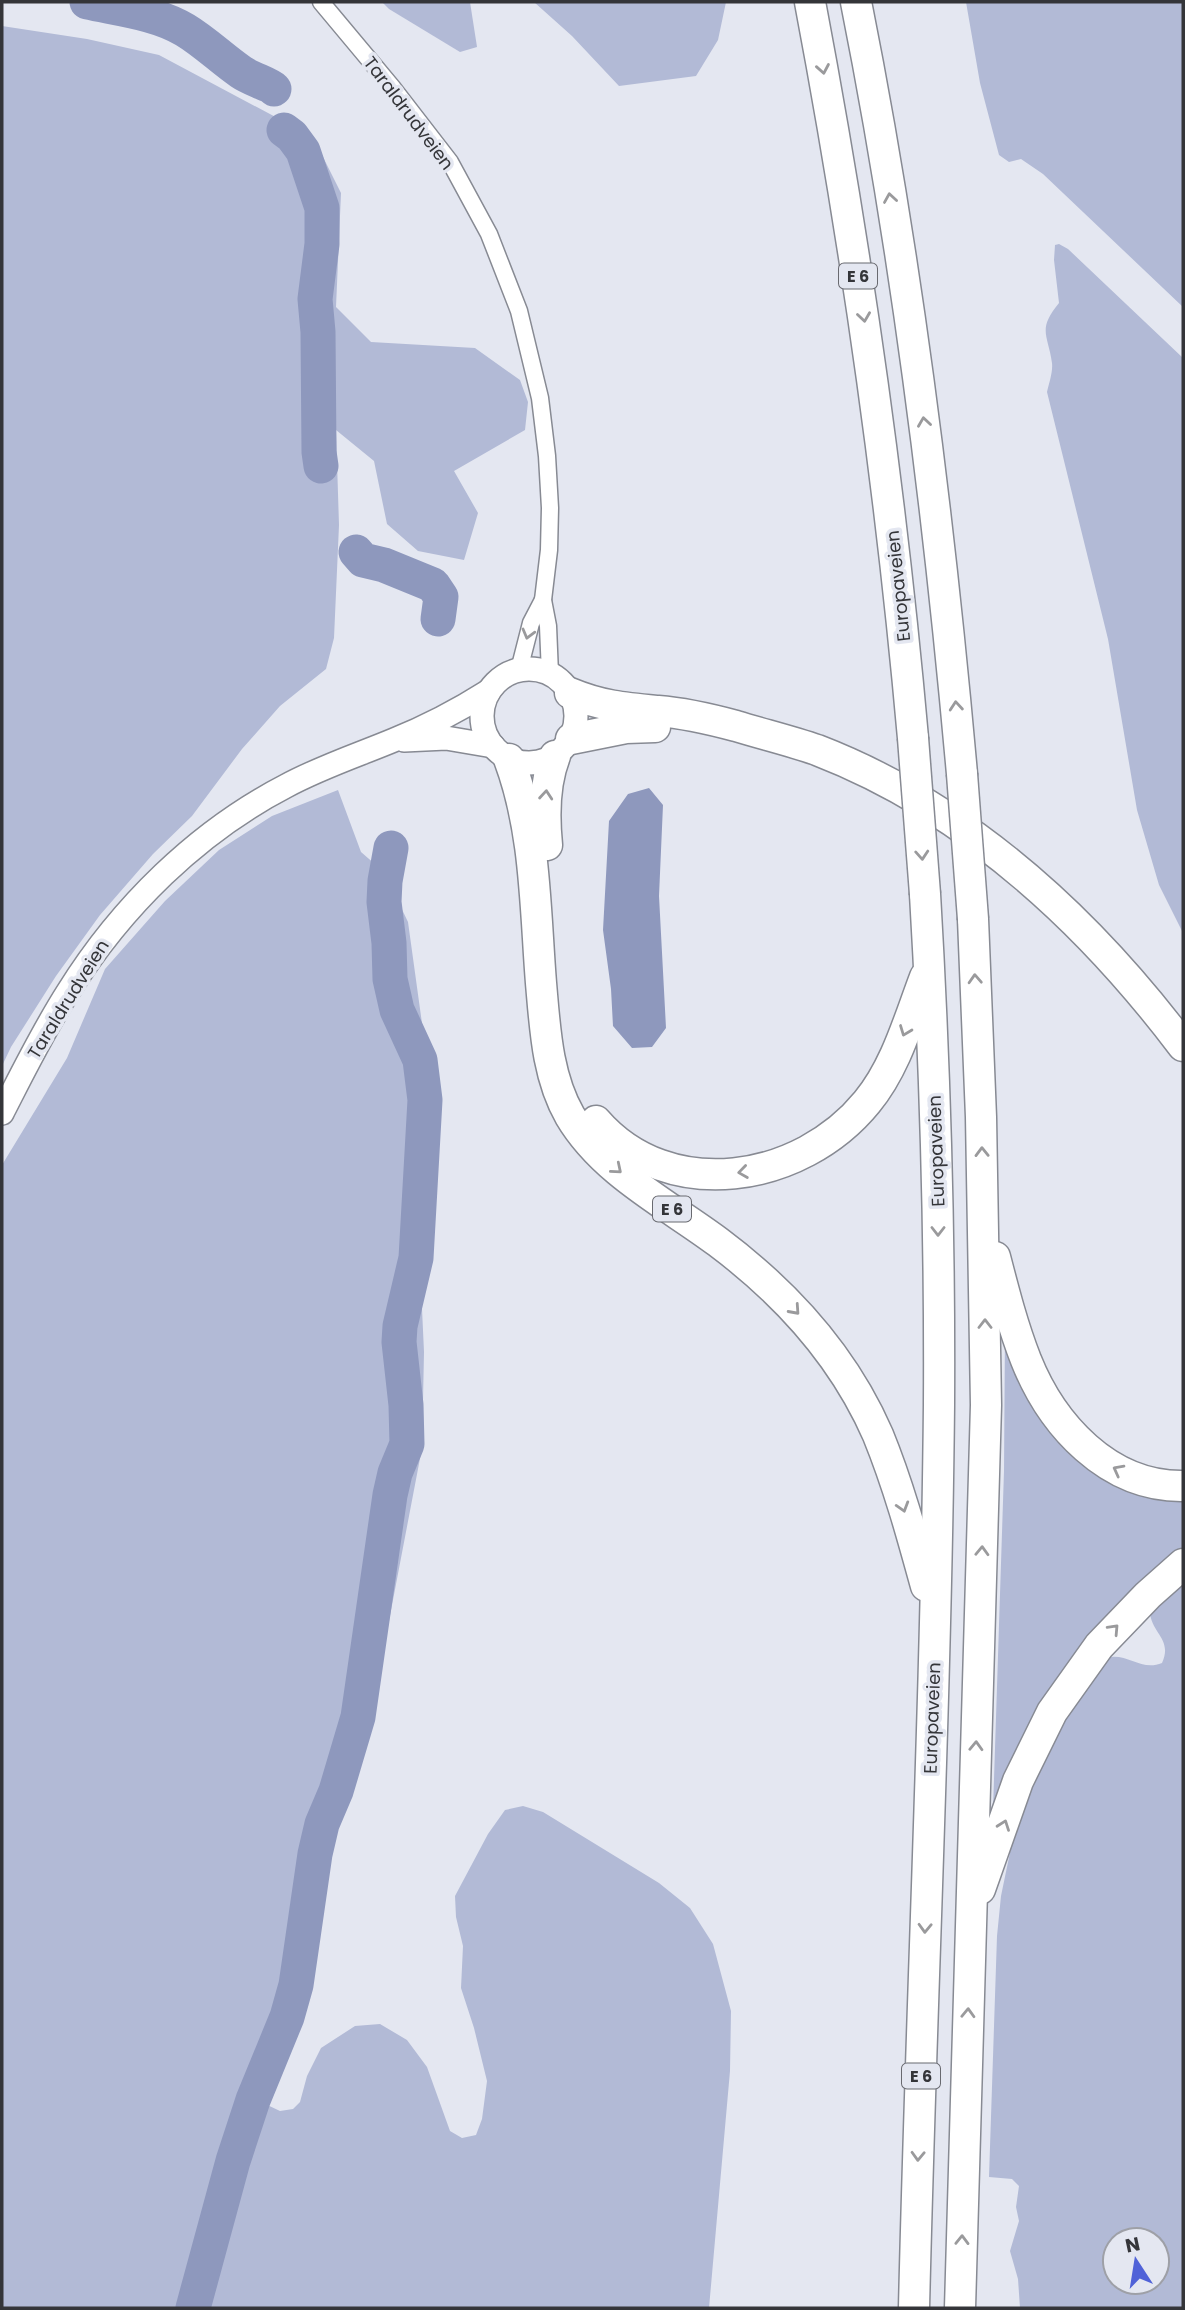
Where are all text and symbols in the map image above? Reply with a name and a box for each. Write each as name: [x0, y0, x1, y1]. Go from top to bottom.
street label: Taraldrudveien: [358, 51, 460, 175]
one-way arrow: [814, 63, 829, 75]
one-way arrow: [883, 192, 898, 203]
road number: E 6: [839, 264, 877, 288]
one-way arrow: [856, 311, 871, 323]
one-way arrow: [917, 417, 932, 428]
street label: Europaveien: [880, 529, 916, 643]
one-way arrow: [522, 628, 536, 640]
one-way arrow: [948, 700, 963, 712]
one-way arrow: [538, 789, 553, 800]
one-way arrow: [914, 850, 929, 861]
street label: Taraldrudveien: [21, 935, 115, 1063]
one-way arrow: [968, 973, 983, 984]
one-way arrow: [899, 1024, 913, 1036]
street label: Europaveien: [922, 1095, 950, 1207]
one-way arrow: [974, 1146, 990, 1157]
one-way arrow: [609, 1161, 622, 1173]
one-way arrow: [737, 1164, 749, 1179]
road number: E 6: [653, 1196, 691, 1222]
one-way arrow: [930, 1227, 946, 1237]
one-way arrow: [787, 1302, 799, 1315]
one-way arrow: [977, 1318, 993, 1329]
one-way arrow: [1113, 1465, 1125, 1478]
one-way arrow: [895, 1501, 910, 1513]
one-way arrow: [974, 1546, 989, 1557]
one-way arrow: [1106, 1624, 1119, 1637]
street label: Europaveien: [918, 1662, 946, 1774]
one-way arrow: [968, 1740, 984, 1751]
one-way arrow: [995, 1820, 1009, 1832]
one-way arrow: [918, 1923, 933, 1934]
one-way arrow: [961, 2007, 976, 2018]
road number: E 6: [902, 2064, 940, 2088]
one-way arrow: [911, 2151, 926, 2162]
north arrow: [1101, 2226, 1171, 2296]
text: N: [1123, 2230, 1142, 2260]
one-way arrow: [954, 2234, 969, 2245]

